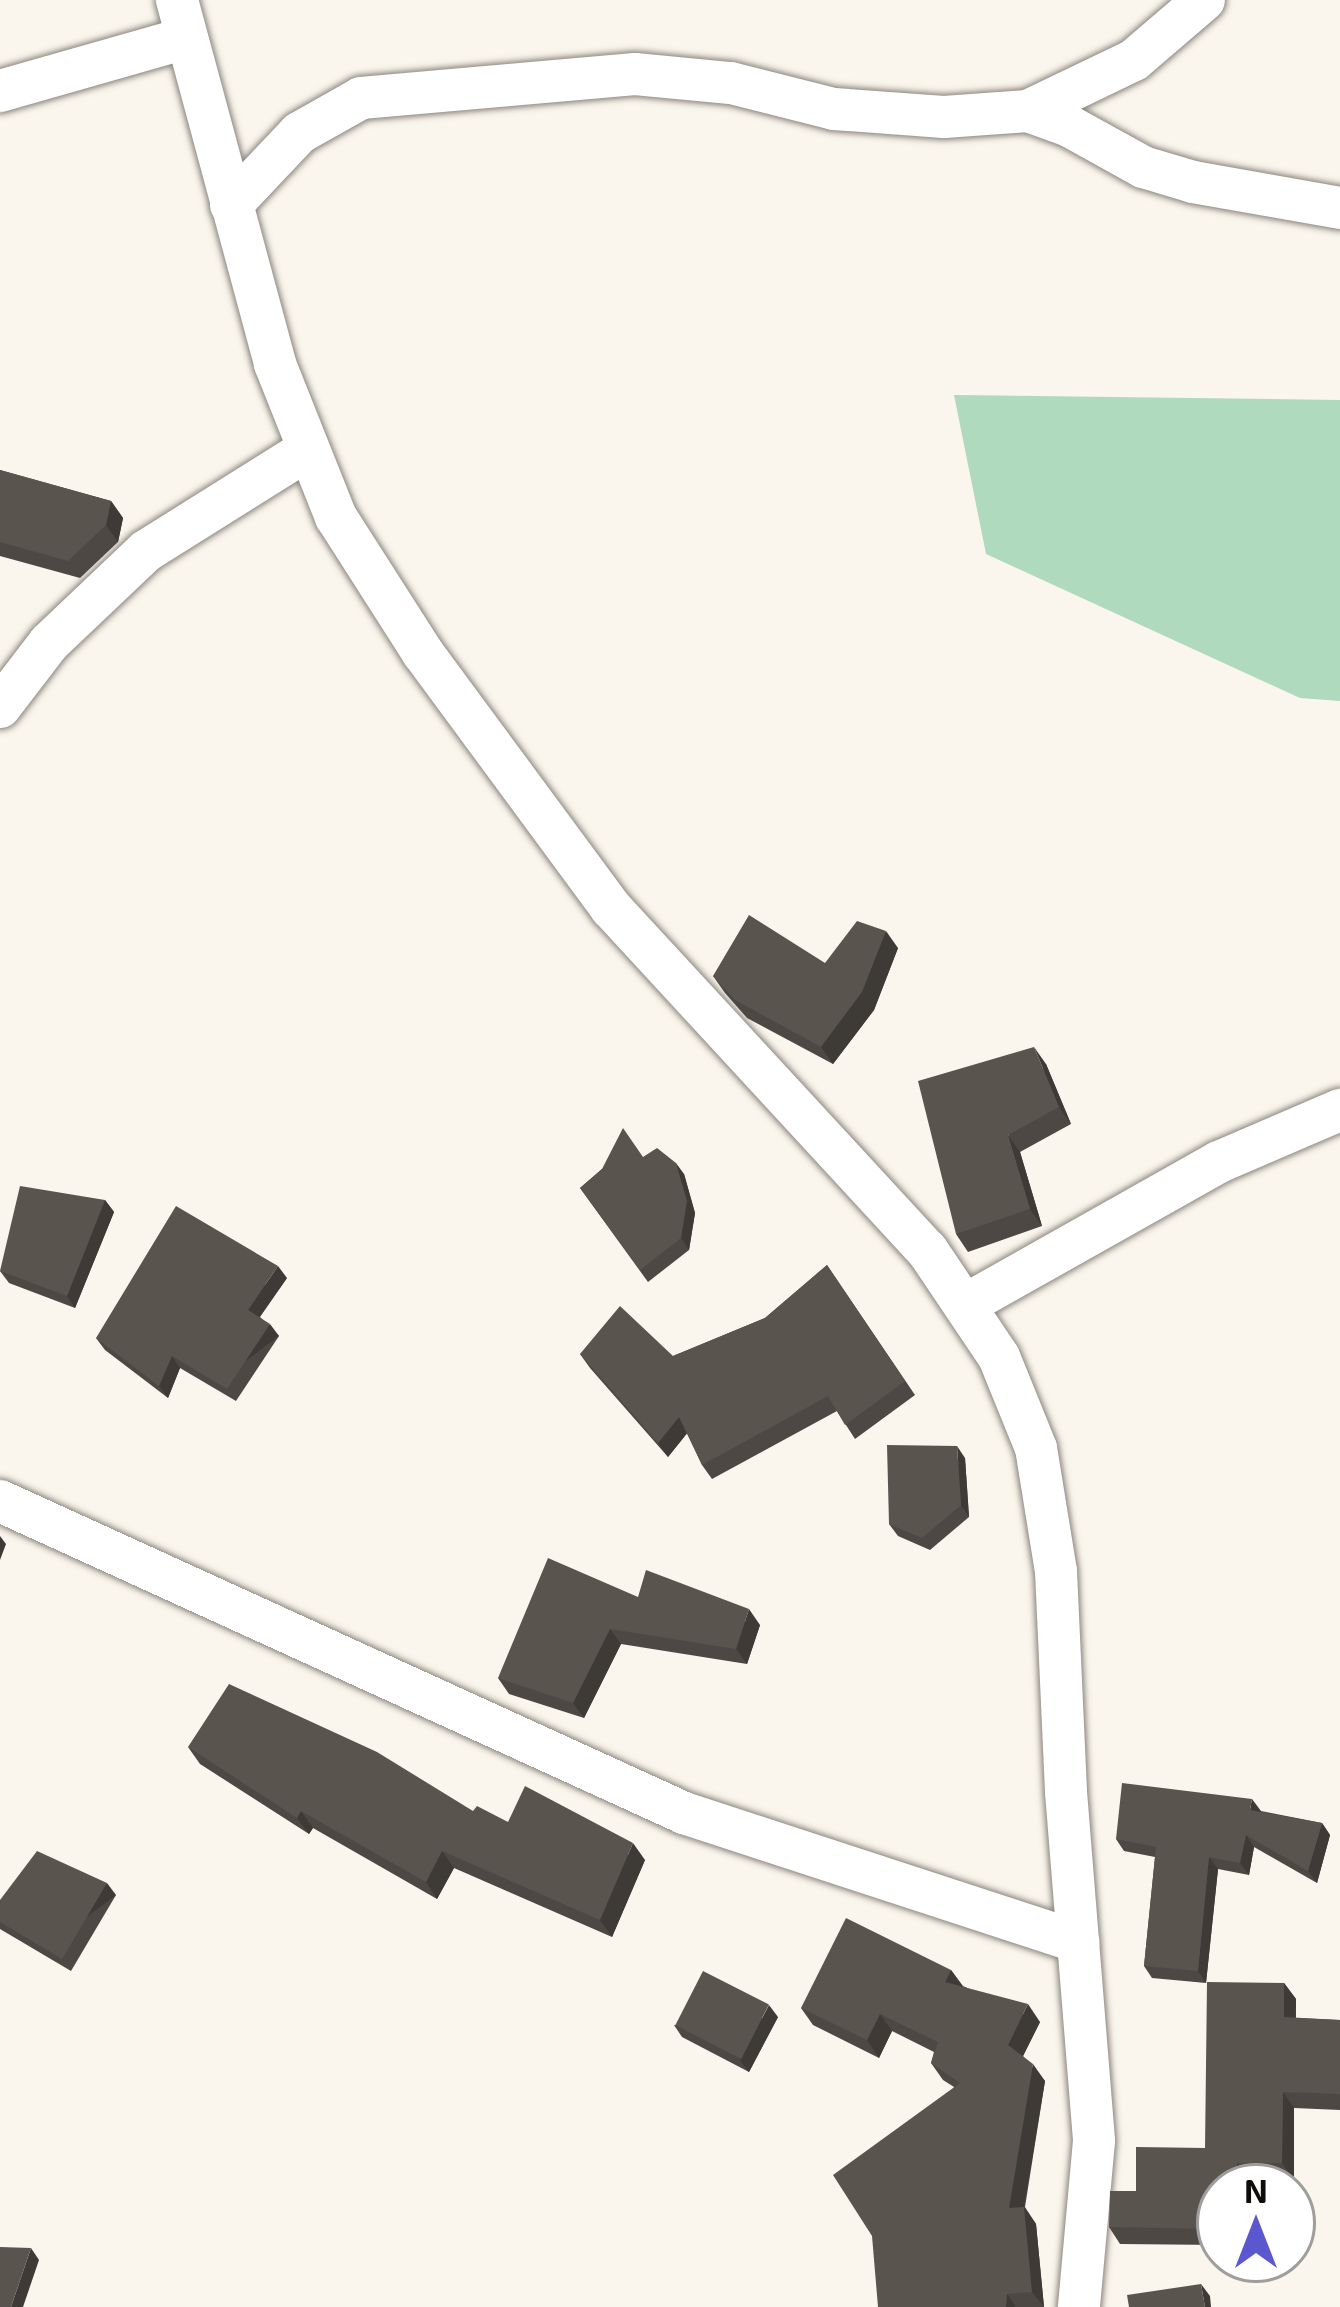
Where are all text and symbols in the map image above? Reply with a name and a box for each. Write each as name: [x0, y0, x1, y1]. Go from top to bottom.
north arrow: [1196, 2163, 1316, 2283]
text: N: [1244, 2170, 1268, 2210]

